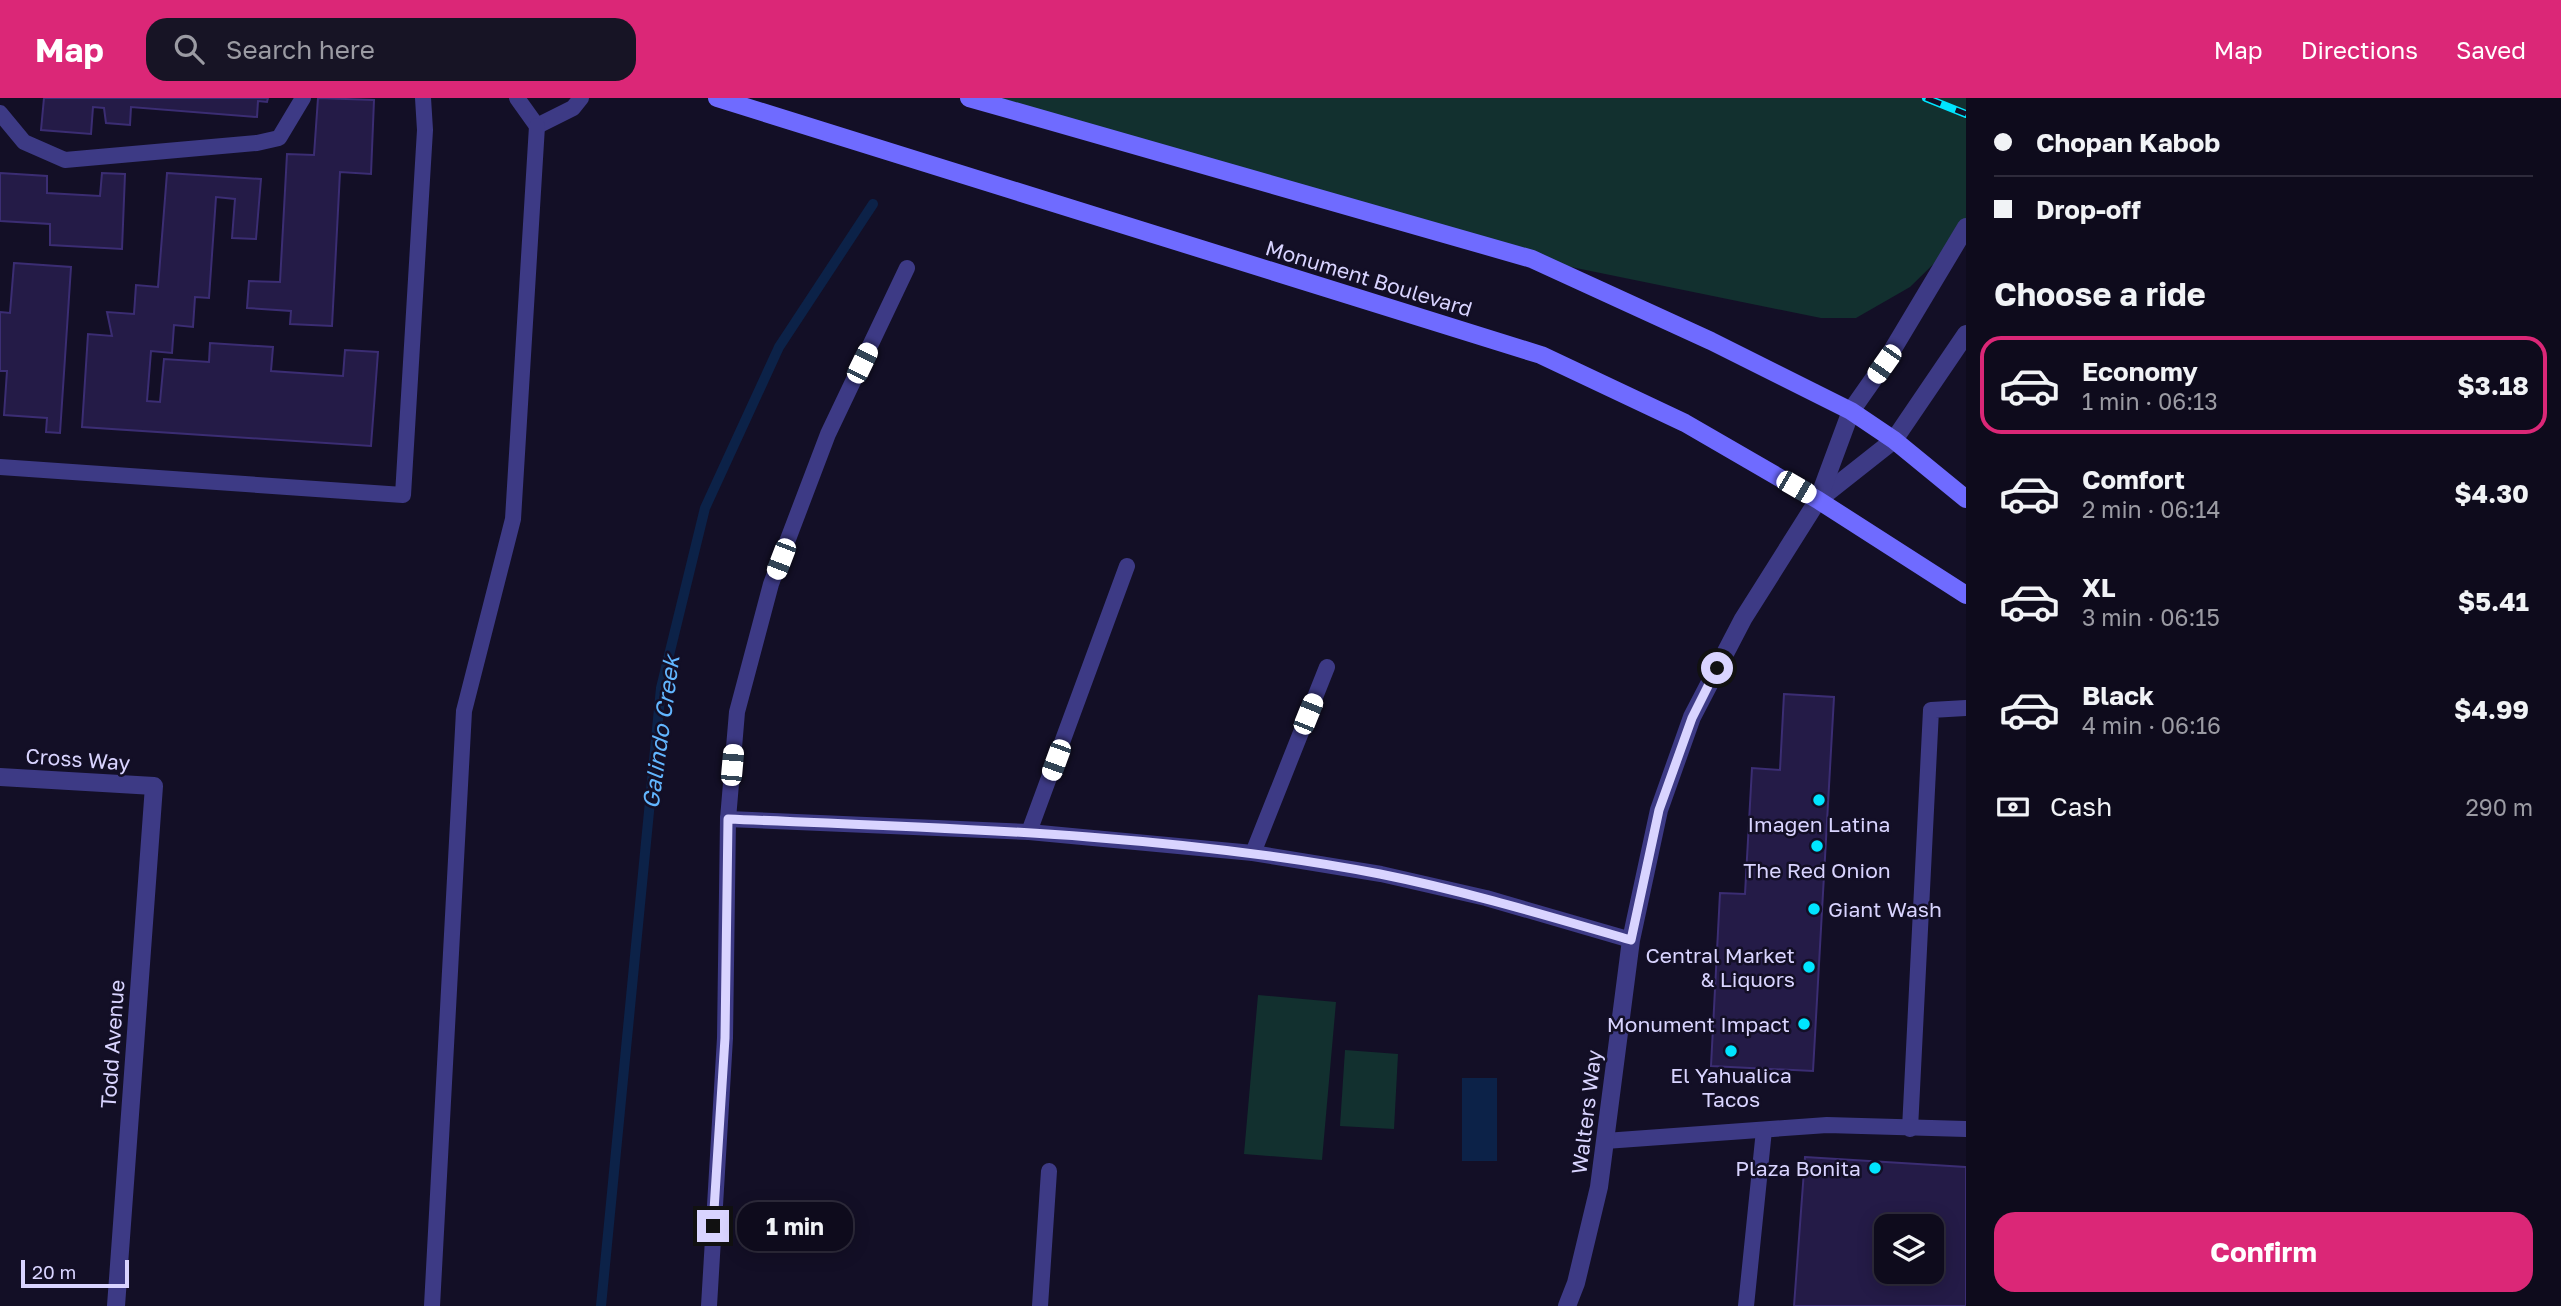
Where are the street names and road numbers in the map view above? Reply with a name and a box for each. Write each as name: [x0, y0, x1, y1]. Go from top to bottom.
street label: Monument Boulevard: [1262, 234, 1476, 322]
street label: Cross Way: [25, 742, 131, 776]
street label: Todd Avenue: [95, 979, 129, 1109]
street label: Walters Way: [1565, 1048, 1607, 1176]

